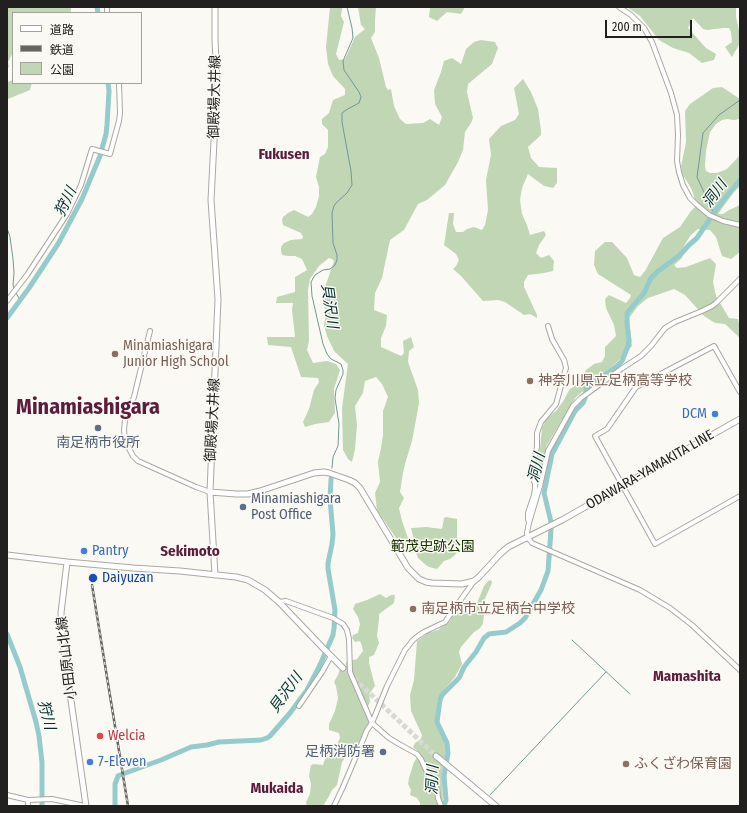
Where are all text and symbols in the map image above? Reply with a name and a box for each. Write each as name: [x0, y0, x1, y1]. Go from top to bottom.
legend: [12, 12, 142, 84]
scale bar: [607, 12, 694, 38]
text: 200 m: [612, 20, 642, 34]
text: 道路: [50, 23, 74, 37]
text: 鉄道: [50, 43, 74, 57]
street label: 御殿場大井線: [206, 55, 224, 139]
text: 公園: [50, 63, 74, 77]
district label: Fukusen: [258, 146, 310, 164]
water label: 洞川: [699, 177, 731, 211]
water label: 狩川: [51, 185, 81, 219]
water label: 貝沢川: [317, 282, 341, 330]
place label: Minamiashigara Junior High School: [123, 338, 229, 370]
marker: Minamiashigara Junior High School: [110, 349, 120, 359]
place label: 神奈川県立足柄高等学校: [538, 373, 692, 389]
marker: 神奈川県立足柄高等学校: [525, 376, 535, 386]
street label: 御殿場大井線: [202, 378, 224, 462]
district label: Minamiashigara: [16, 395, 160, 421]
place label: DCM: [682, 406, 707, 422]
marker: DCM: [710, 409, 720, 419]
marker: 南足柄市役所: [93, 423, 103, 433]
street label: ODAWARA-YAMAKITA LINE: [583, 427, 717, 513]
place label: 南足柄市役所: [56, 435, 140, 451]
water label: 洞川: [525, 451, 549, 485]
place label: Minamiashigara Post Office: [251, 491, 341, 524]
marker: Minamiashigara Post Office: [238, 502, 248, 512]
park label: 範茂史跡公園: [391, 539, 475, 555]
place label: Pantry: [92, 543, 129, 559]
district label: Sekimoto: [160, 543, 220, 561]
marker: Pantry: [79, 546, 89, 556]
place label: Daiyuzan: [102, 570, 154, 586]
marker: Daiyuzan: [87, 572, 99, 584]
place label: 南足柄市立足柄台中学校: [421, 601, 575, 617]
marker: 南足柄市立足柄台中学校: [408, 604, 418, 614]
street label: 小田原山北線: [54, 615, 80, 701]
district label: Mamashita: [653, 668, 721, 686]
water label: 貝沢川: [265, 670, 307, 716]
water label: 狩川: [34, 698, 58, 732]
place label: Welcia: [108, 728, 145, 744]
marker: Welcia: [95, 731, 105, 741]
place label: 足柄消防署: [305, 744, 375, 760]
marker: 足柄消防署: [378, 747, 388, 757]
place label: 7-Eleven: [98, 754, 146, 770]
place label: ふくざわ保育園: [634, 756, 732, 772]
marker: 7-Eleven: [85, 757, 95, 767]
marker: ふくざわ保育園: [621, 759, 631, 769]
water label: 洞川: [423, 765, 443, 795]
district label: Mukaida: [251, 780, 303, 798]

